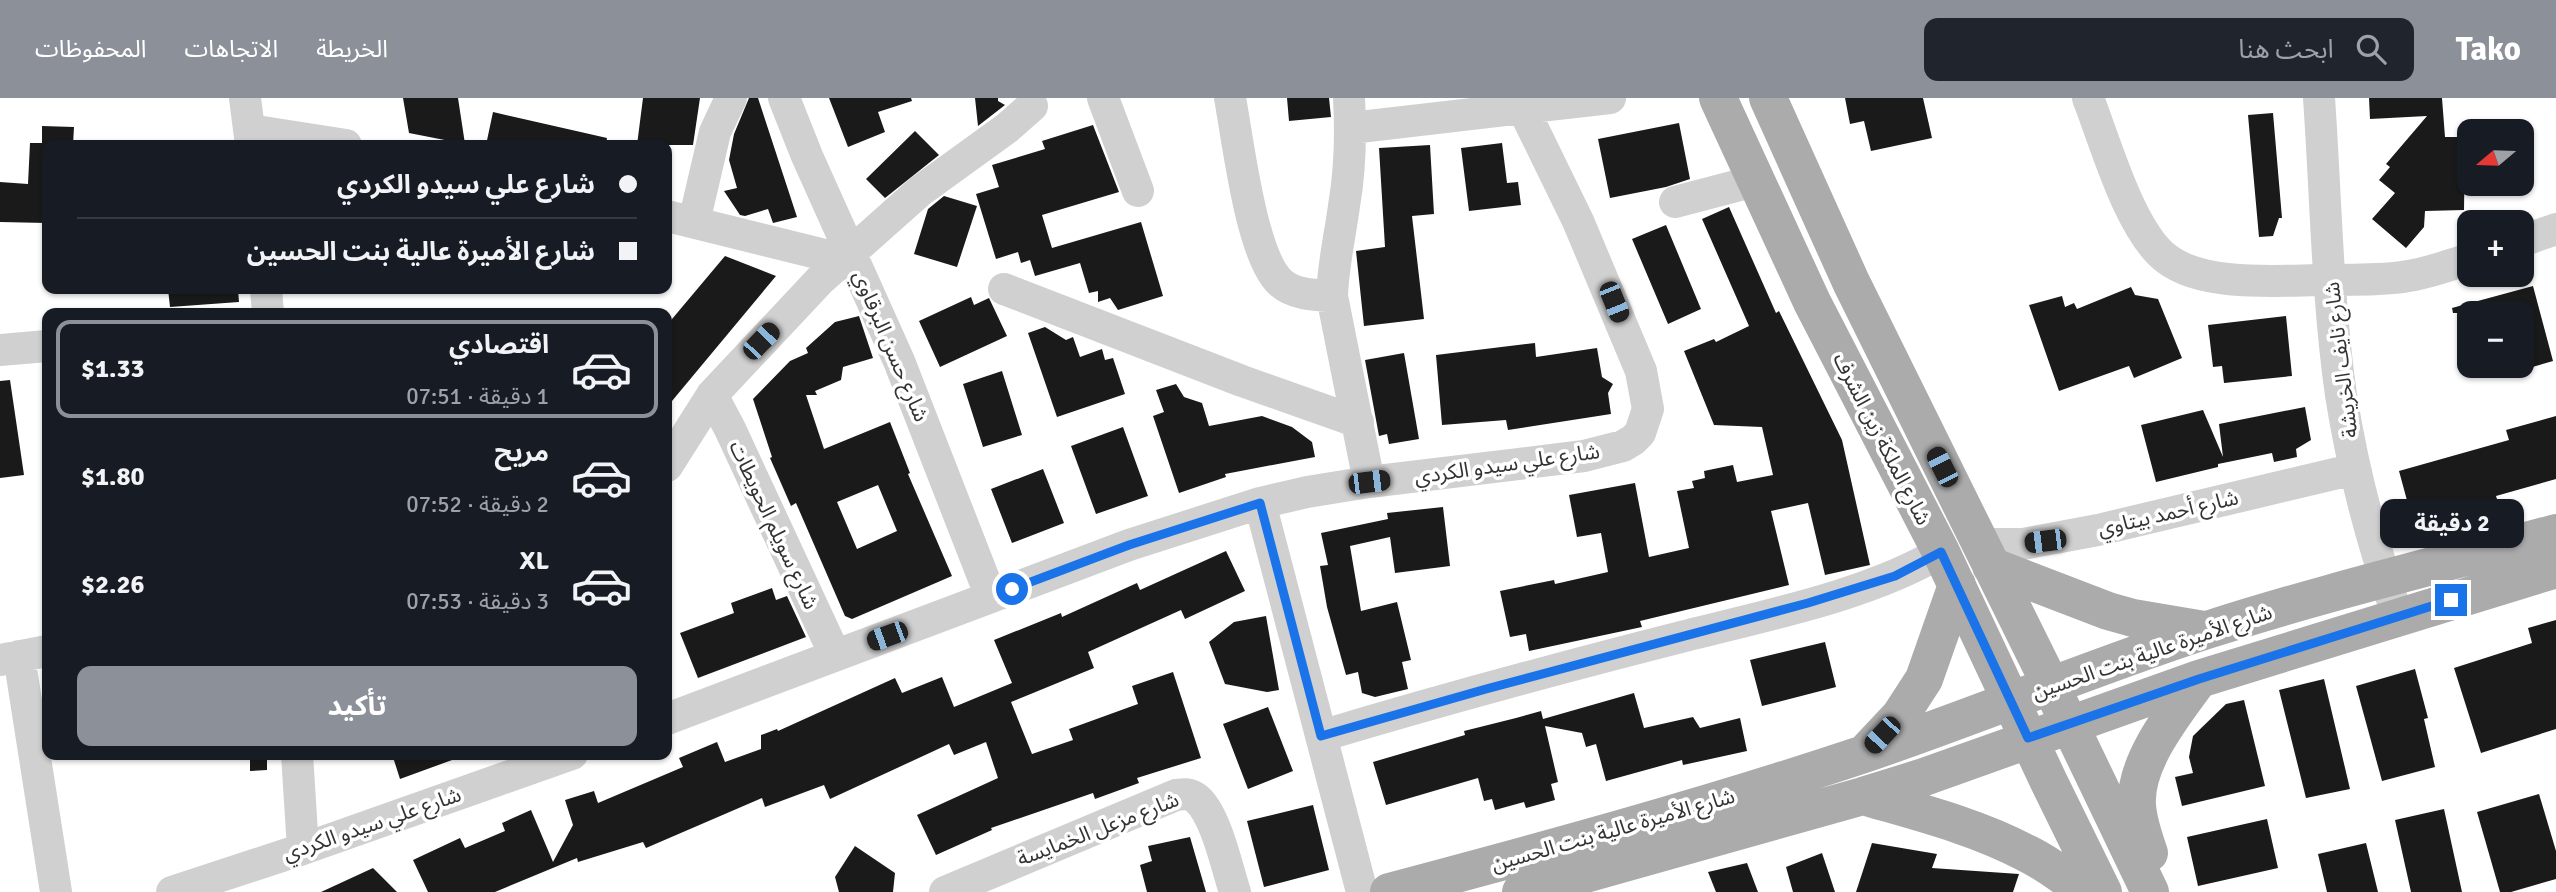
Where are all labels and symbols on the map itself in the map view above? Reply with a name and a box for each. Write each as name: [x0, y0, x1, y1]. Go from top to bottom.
north arrow: [2457, 119, 2534, 196]
street label: شارع حسن البرقاوي: [845, 266, 935, 427]
car: [1597, 279, 1632, 325]
street label: شارع نايف الخريشة: [2319, 280, 2365, 440]
car: [739, 319, 784, 363]
street label: شارع الملكة زين الشرف: [1826, 349, 1937, 530]
street label: شارع سويلم الحويطات: [722, 437, 824, 614]
street label: شارع علي سيدو الكردي: [1413, 438, 1602, 493]
car: [1924, 444, 1961, 490]
car: [1347, 469, 1392, 495]
street label: شارع أحمد بيتاوي: [2095, 484, 2242, 545]
callout: 2 دقيقة: [2379, 498, 2523, 547]
car: [2023, 528, 2068, 554]
route start: [996, 573, 1028, 605]
route end: [2435, 584, 2467, 616]
street label: شارع الأميرة عالية بنت الحسين: [2028, 599, 2276, 707]
car: [864, 619, 911, 653]
car: [1860, 712, 1905, 758]
street label: شارع علي سيدو الكردي: [279, 781, 465, 869]
street label: شارع الأميرة عالية بنت الحسين: [1488, 783, 1738, 879]
street label: شارع مزعل الخمايسة: [1013, 786, 1183, 874]

